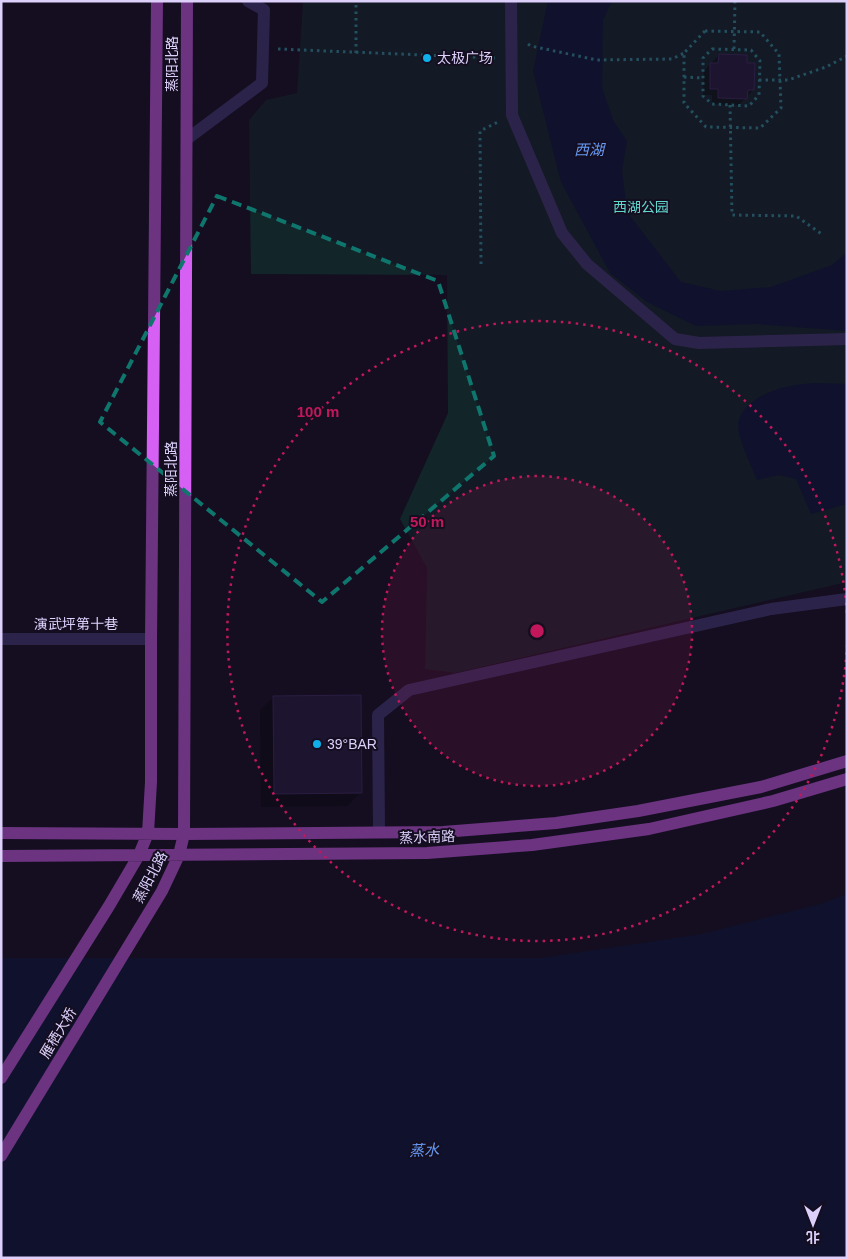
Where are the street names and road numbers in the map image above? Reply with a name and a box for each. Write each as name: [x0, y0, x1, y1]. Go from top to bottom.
street label: 蒸阳北路: [164, 36, 180, 92]
street label: 蒸阳北路: [163, 441, 179, 497]
street label: 演武坪第十巷: [34, 616, 118, 632]
street label: 蒸水南路: [399, 828, 455, 846]
street label: 蒸阳北路: [130, 849, 170, 905]
street label: 雁栖大桥: [37, 1005, 79, 1061]

